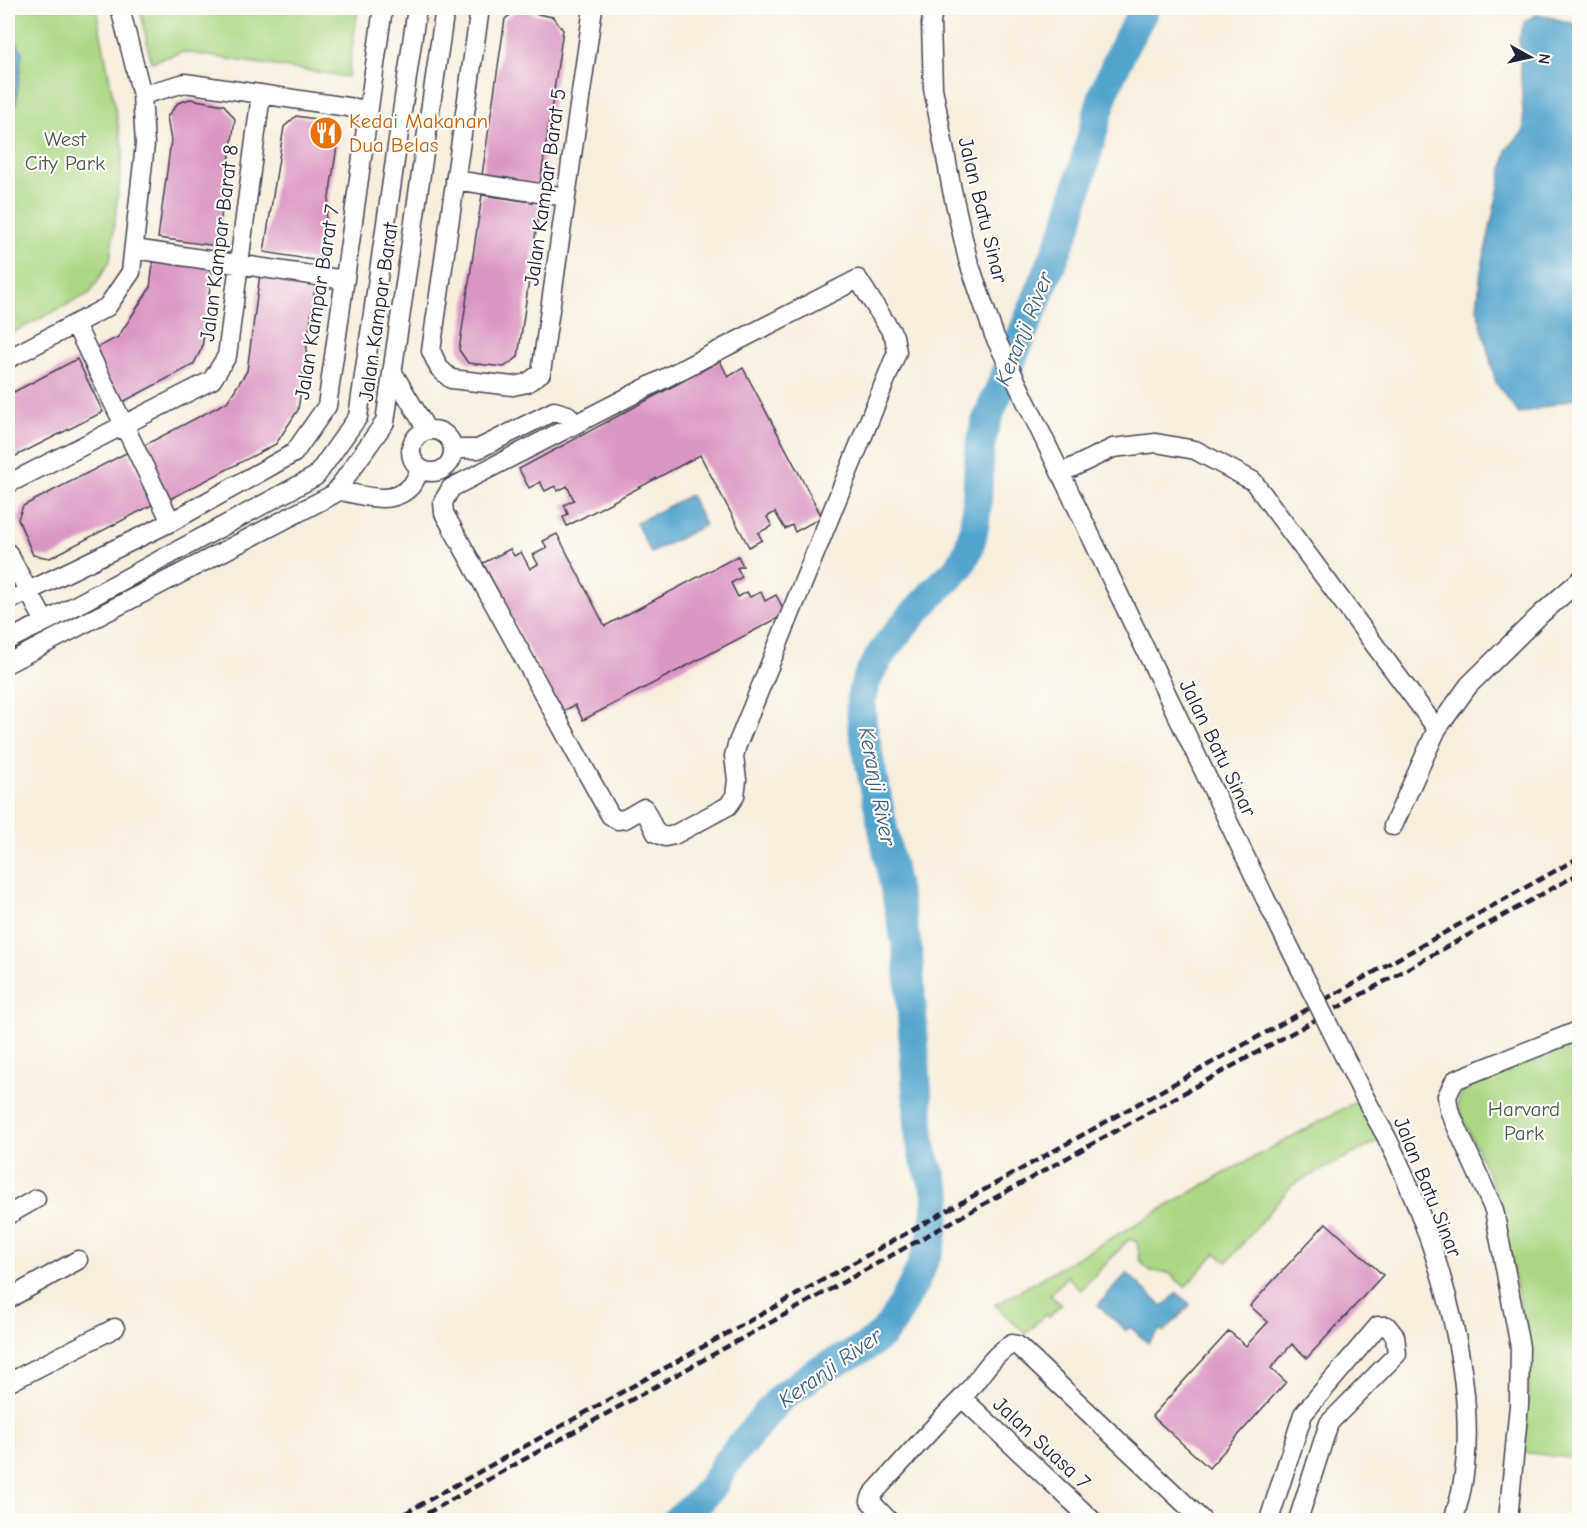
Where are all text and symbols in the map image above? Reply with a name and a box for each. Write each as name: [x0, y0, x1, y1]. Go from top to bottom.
north arrow: [1500, 27, 1560, 87]
text: N: [1534, 53, 1554, 65]
street label: Jalan Kampar Barat 5: [519, 87, 571, 287]
place label: Kedai Makanan Dua Belas: [349, 109, 488, 157]
restaurant icon: Kedai Makanan Dua Belas: [308, 115, 344, 151]
park label: West City Park: [25, 127, 105, 175]
street label: Jalan Batu Sinar: [953, 135, 1013, 286]
street label: Jalan Kampar Barat 8: [195, 143, 243, 343]
street label: Jalan Kampar Barat 7: [290, 203, 344, 401]
street label: Jalan Kampar Barat: [354, 220, 403, 403]
water label: Keranji River: [989, 267, 1059, 390]
street label: Jalan Batu Sinar: [1175, 676, 1262, 821]
water label: Keranji River: [853, 725, 901, 849]
park label: Harvard Park: [1488, 1097, 1560, 1145]
street label: Jalan Batu Sinar: [1389, 1113, 1467, 1261]
water label: Keranji River: [773, 1322, 888, 1413]
street label: Jalan Suasa 7: [988, 1392, 1096, 1494]

